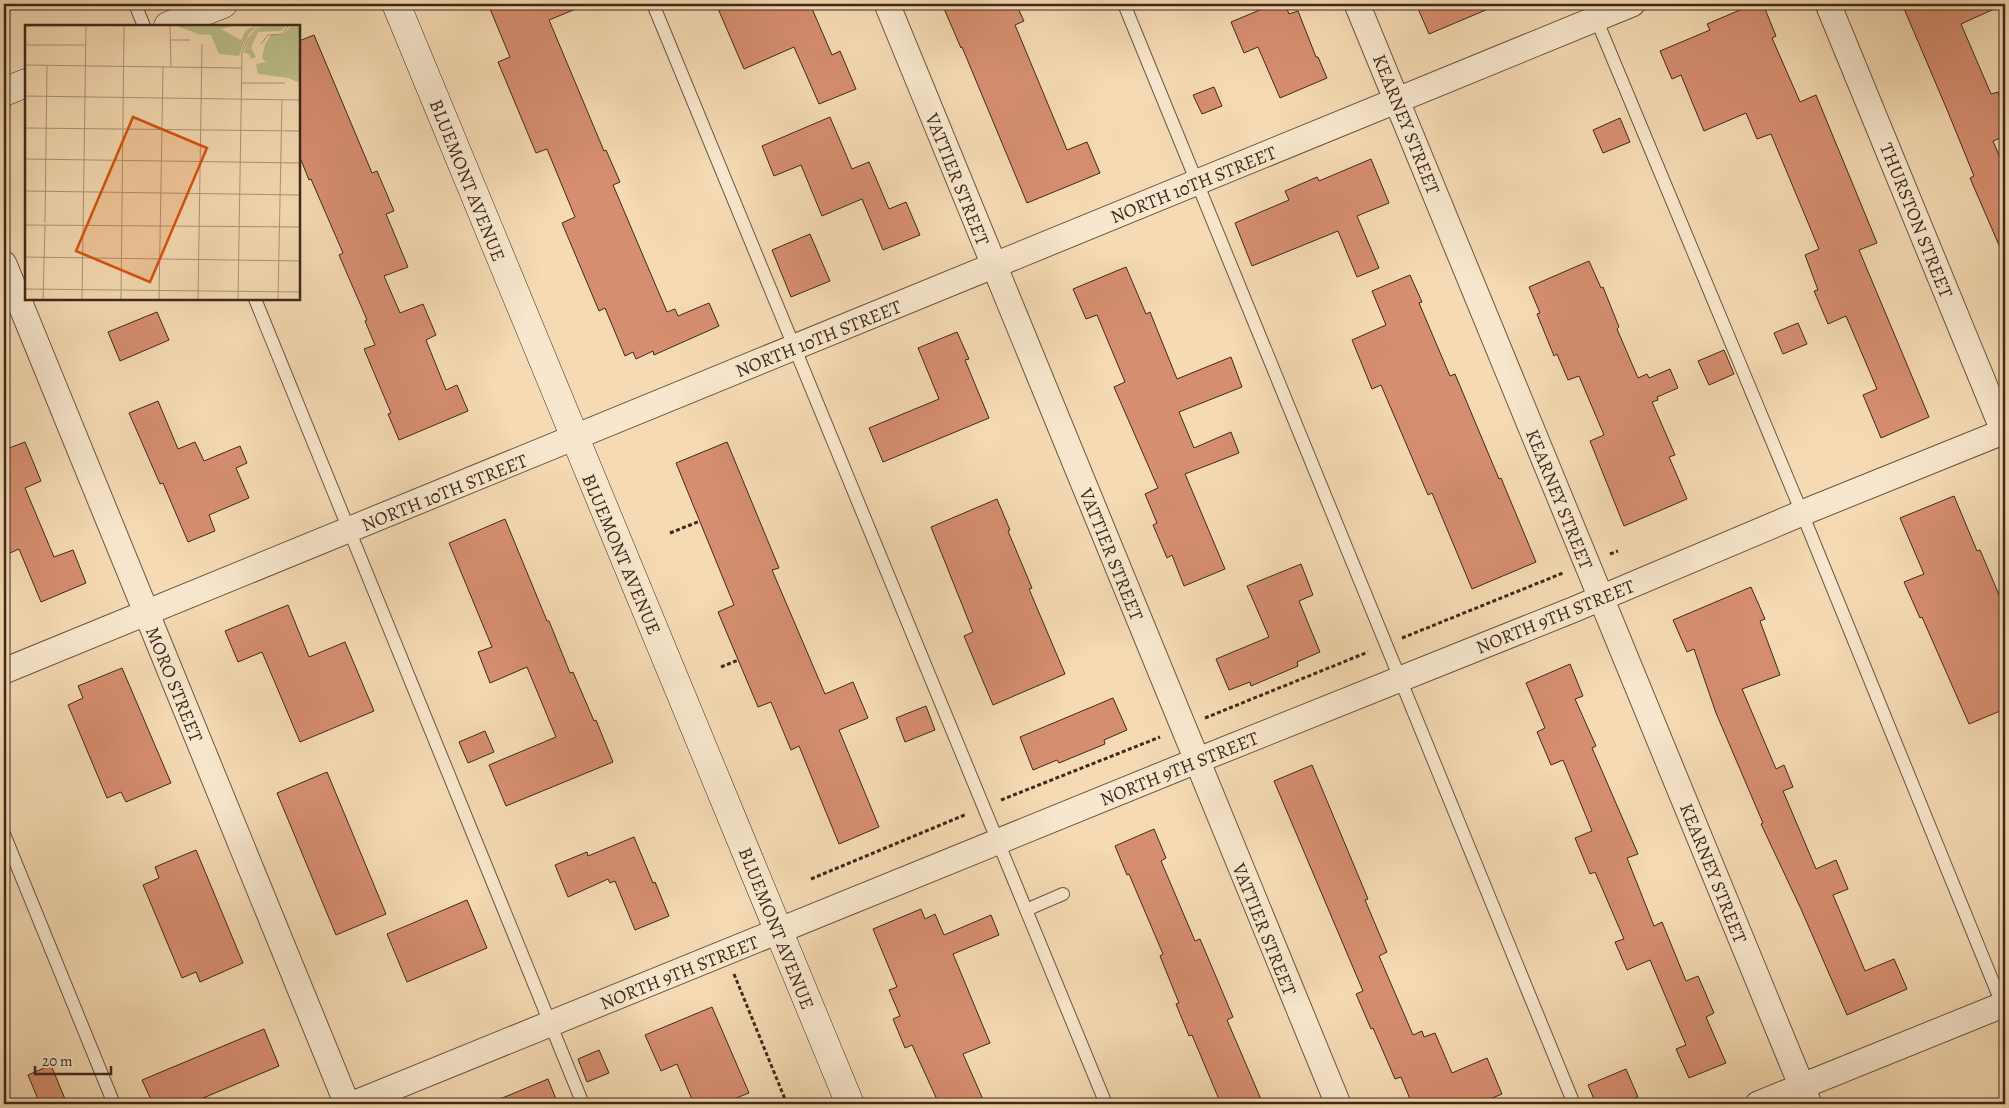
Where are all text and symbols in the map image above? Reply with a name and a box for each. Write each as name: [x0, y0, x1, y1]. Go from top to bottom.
inset map: [25, 25, 300, 300]
street label: KEARNEY STREET: [1366, 50, 1446, 199]
street label: BLUEMONT AVENUE: [423, 96, 511, 265]
street label: VATTIER STREET: [918, 108, 996, 250]
street label: THURSTON STREET: [1873, 139, 1959, 302]
street label: NORTH 10TH STREET: [1107, 140, 1281, 230]
street label: NORTH 10TH STREET: [732, 294, 906, 384]
street label: KEARNEY STREET: [1519, 425, 1599, 574]
street label: NORTH 10TH STREET: [358, 448, 532, 538]
street label: BLUEMONT AVENUE: [575, 470, 667, 639]
street label: VATTIER STREET: [1072, 483, 1150, 625]
street label: NORTH 9TH STREET: [1472, 573, 1639, 661]
street label: MORO STREET: [139, 623, 209, 747]
street label: NORTH 9TH STREET: [1096, 725, 1263, 813]
street label: KEARNEY STREET: [1673, 799, 1753, 948]
street label: BLUEMONT AVENUE: [732, 844, 820, 1013]
street label: VATTIER STREET: [1225, 858, 1303, 1000]
street label: NORTH 9TH STREET: [596, 929, 763, 1017]
scale bar: [35, 1043, 111, 1075]
text: 20 m: [42, 1051, 73, 1071]

